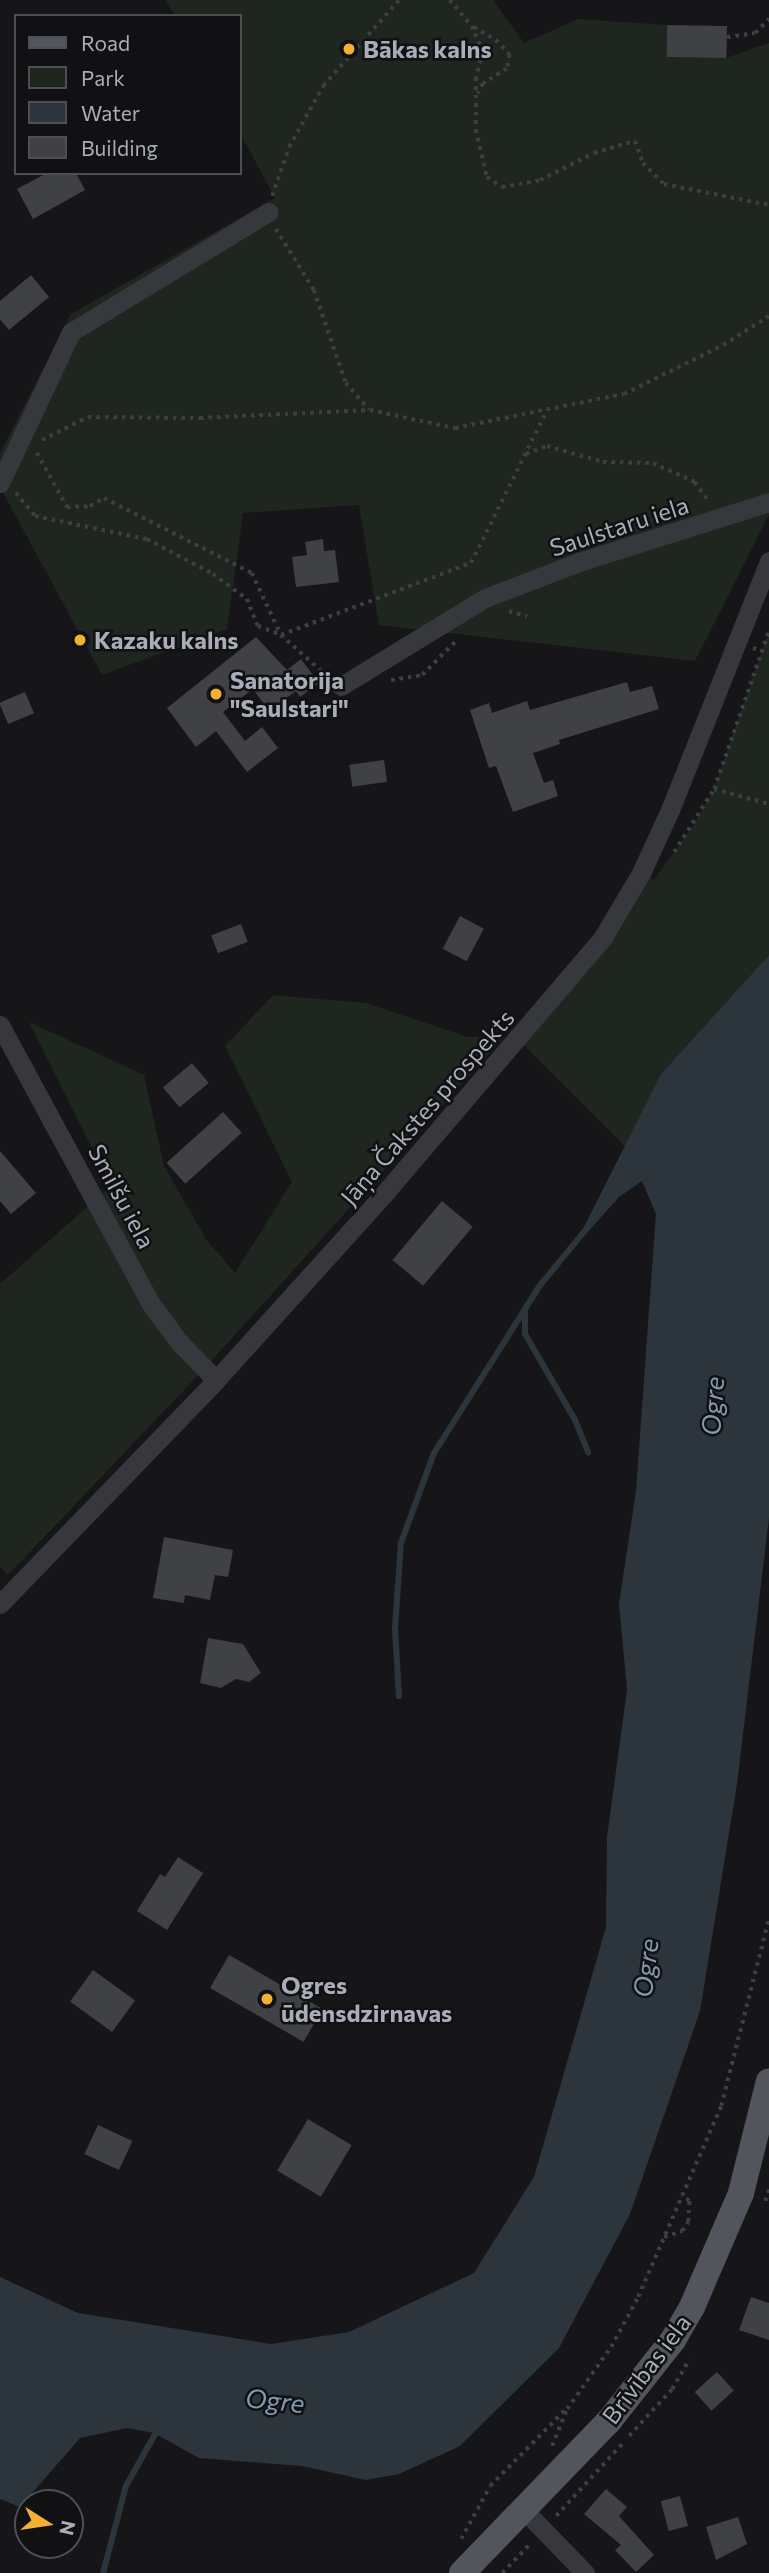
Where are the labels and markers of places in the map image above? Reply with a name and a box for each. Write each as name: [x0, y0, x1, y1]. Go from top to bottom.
place label: Bākas kalns: [363, 35, 492, 63]
marker: Bākas kalns: [341, 41, 357, 57]
place label: Kazaku kalns: [94, 626, 239, 654]
marker: Kazaku kalns: [72, 632, 88, 648]
place label: Sanatorija "Saulstari": [230, 666, 349, 722]
marker: Sanatorija "Saulstari": [208, 686, 224, 702]
place label: Ogres ūdensdzirnavas: [281, 1971, 452, 2027]
marker: Ogres ūdensdzirnavas: [259, 1991, 275, 2007]

